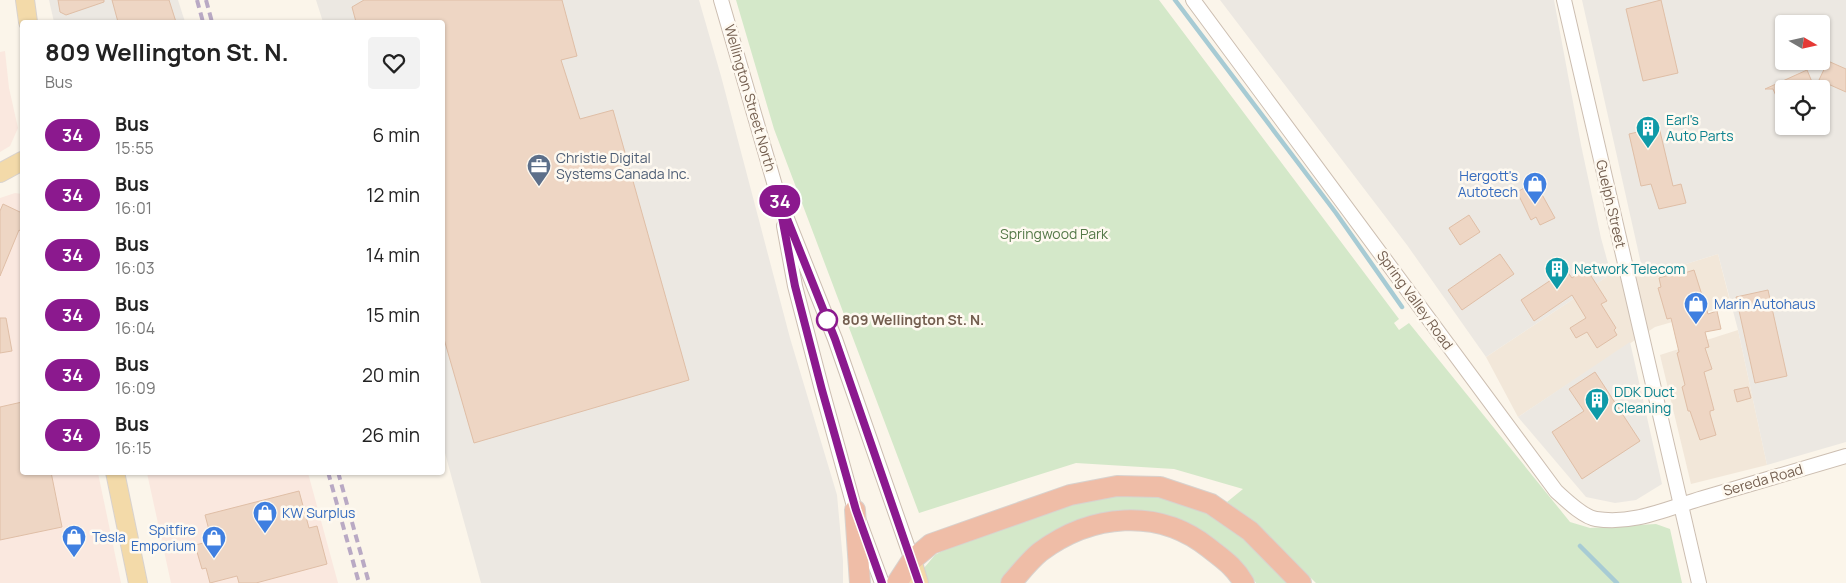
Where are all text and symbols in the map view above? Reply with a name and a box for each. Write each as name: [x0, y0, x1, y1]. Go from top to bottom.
north arrow: [1775, 15, 1830, 70]
map controls: [1775, 15, 1830, 135]
street label: Wellington Street North: [720, 22, 781, 174]
text: 809 Wellington St. N.: [45, 35, 289, 68]
button: heart: [368, 37, 420, 89]
text: Bus: [45, 71, 73, 93]
button: locate: [1775, 80, 1830, 135]
place label: Earl's Auto Parts: [1666, 110, 1734, 145]
text: Bus: [115, 111, 149, 137]
building icon: Earl's Auto Parts: [1635, 115, 1661, 149]
text: 6 min: [373, 122, 420, 148]
text: 34: [62, 123, 83, 147]
text: 15:55: [115, 137, 154, 159]
place label: Christie Digital Systems Canada Inc.: [556, 148, 690, 183]
office icon: Christie Digital Systems Canada Inc.: [526, 153, 552, 187]
street label: Guelph Street: [1592, 158, 1631, 250]
place label: Hergott's Autotech: [1458, 166, 1518, 201]
text: Bus: [115, 171, 149, 197]
shop icon: Hergott's Autotech: [1522, 171, 1548, 205]
text: 12 min: [366, 182, 420, 208]
text: 34: [62, 183, 83, 207]
line badge: 34: [758, 185, 802, 217]
text: 34: [769, 189, 791, 213]
text: 16:01: [115, 197, 152, 219]
park label: Springwood Park: [1000, 224, 1109, 243]
text: Bus: [115, 231, 149, 257]
text: 14 min: [366, 242, 420, 268]
text: 34: [62, 243, 83, 267]
street label: Spring Valley Road: [1373, 246, 1458, 353]
building icon: Network Telecom: [1544, 256, 1570, 290]
text: 16:03: [115, 257, 155, 279]
place label: Network Telecom: [1574, 259, 1686, 278]
text: Bus: [115, 291, 149, 317]
shop icon: Marin Autohaus: [1683, 291, 1709, 325]
place label: Marin Autohaus: [1714, 294, 1816, 313]
text: 15 min: [366, 302, 420, 328]
text: 34: [62, 303, 83, 327]
marker: 809 Wellington St. N.: [816, 309, 838, 331]
place label: 809 Wellington St. N.: [842, 310, 984, 329]
text: 16:04: [115, 317, 155, 339]
text: Bus: [115, 351, 149, 377]
text: 20 min: [362, 362, 420, 388]
text: 34: [62, 363, 83, 387]
text: 16:09: [115, 377, 156, 399]
place label: DDK Duct Cleaning: [1614, 382, 1675, 417]
building icon: DDK Duct Cleaning: [1584, 387, 1610, 421]
text: Bus: [115, 411, 149, 437]
text: 26 min: [362, 422, 420, 448]
text: 34: [62, 423, 83, 447]
text: 16:15: [115, 437, 151, 459]
street label: Sereda Road: [1721, 459, 1805, 500]
shop icon: KW Surplus: [252, 500, 278, 534]
place label: KW Surplus: [282, 503, 355, 522]
place label: Spitfire Emporium: [131, 520, 196, 555]
shop icon: Tesla: [61, 524, 87, 558]
shop icon: Spitfire Emporium: [201, 525, 227, 559]
place label: Tesla: [92, 527, 126, 546]

